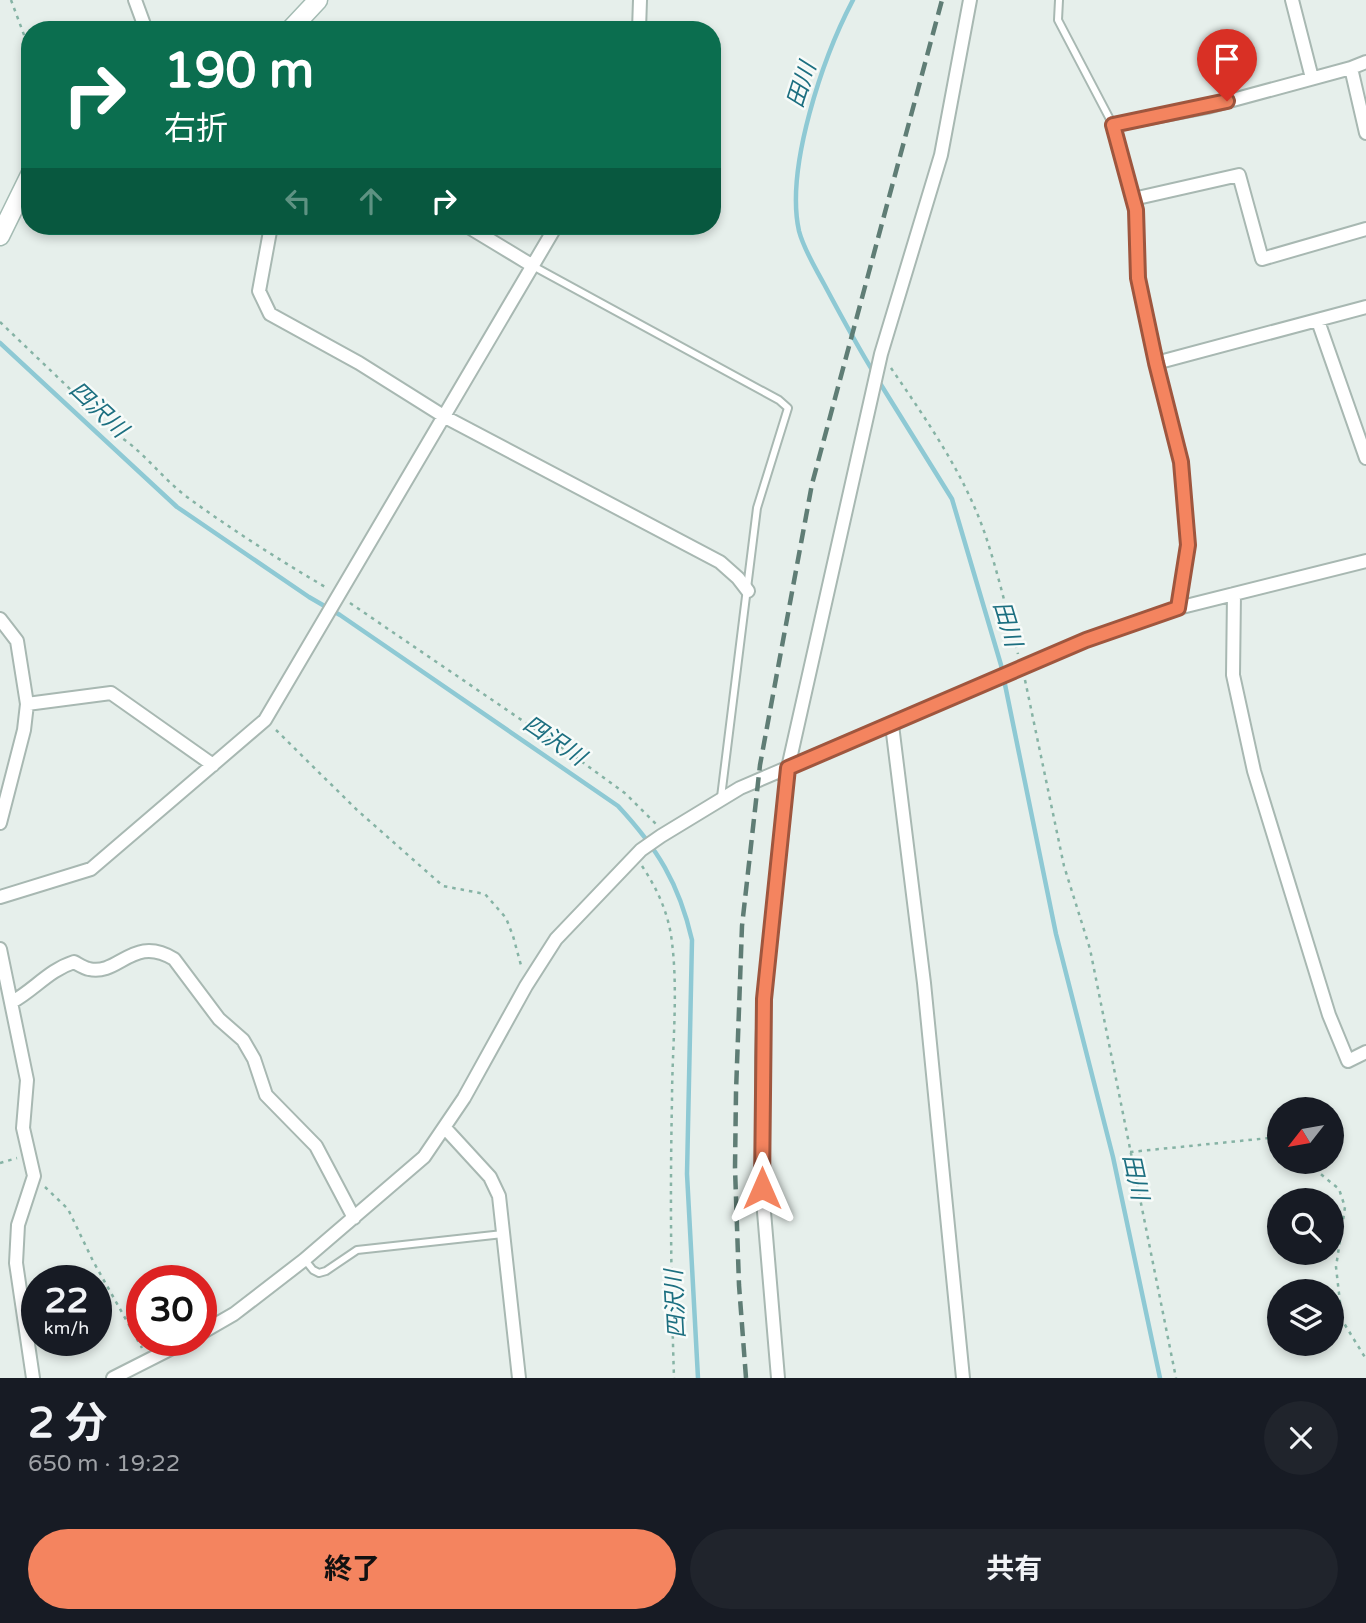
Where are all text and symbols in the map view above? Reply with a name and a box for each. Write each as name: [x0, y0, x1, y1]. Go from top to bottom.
pin: [1197, 29, 1257, 101]
icon: arrive: [1208, 40, 1246, 78]
text: 190 m: [164, 42, 314, 101]
icon: right: [49, 49, 140, 140]
water label: 田川: [782, 56, 823, 111]
text: 右折: [164, 110, 228, 148]
icon: left: [279, 182, 317, 220]
icon: ahead: [352, 182, 390, 220]
icon: right: [425, 182, 463, 220]
water label: 四沢川: [63, 376, 135, 446]
water label: 田川: [987, 598, 1028, 653]
water label: 四沢川: [518, 710, 593, 774]
north arrow: [1267, 1097, 1344, 1174]
map controls: [1267, 1097, 1344, 1356]
position arrow: [725, 1151, 799, 1225]
water label: 田川: [1117, 1152, 1154, 1205]
button: search: [1267, 1188, 1344, 1265]
speed limit sign: 30: [126, 1265, 217, 1356]
water label: 四沢川: [660, 1266, 692, 1339]
button: layers: [1267, 1279, 1344, 1356]
text: 22: [45, 1280, 88, 1322]
text: km/h: [44, 1317, 89, 1339]
text: 2 分: [28, 1398, 107, 1449]
button: close: [1264, 1401, 1338, 1475]
text: 650 m · 19:22: [28, 1450, 180, 1478]
button: 終了: [28, 1529, 676, 1609]
button: 共有: [690, 1529, 1338, 1609]

